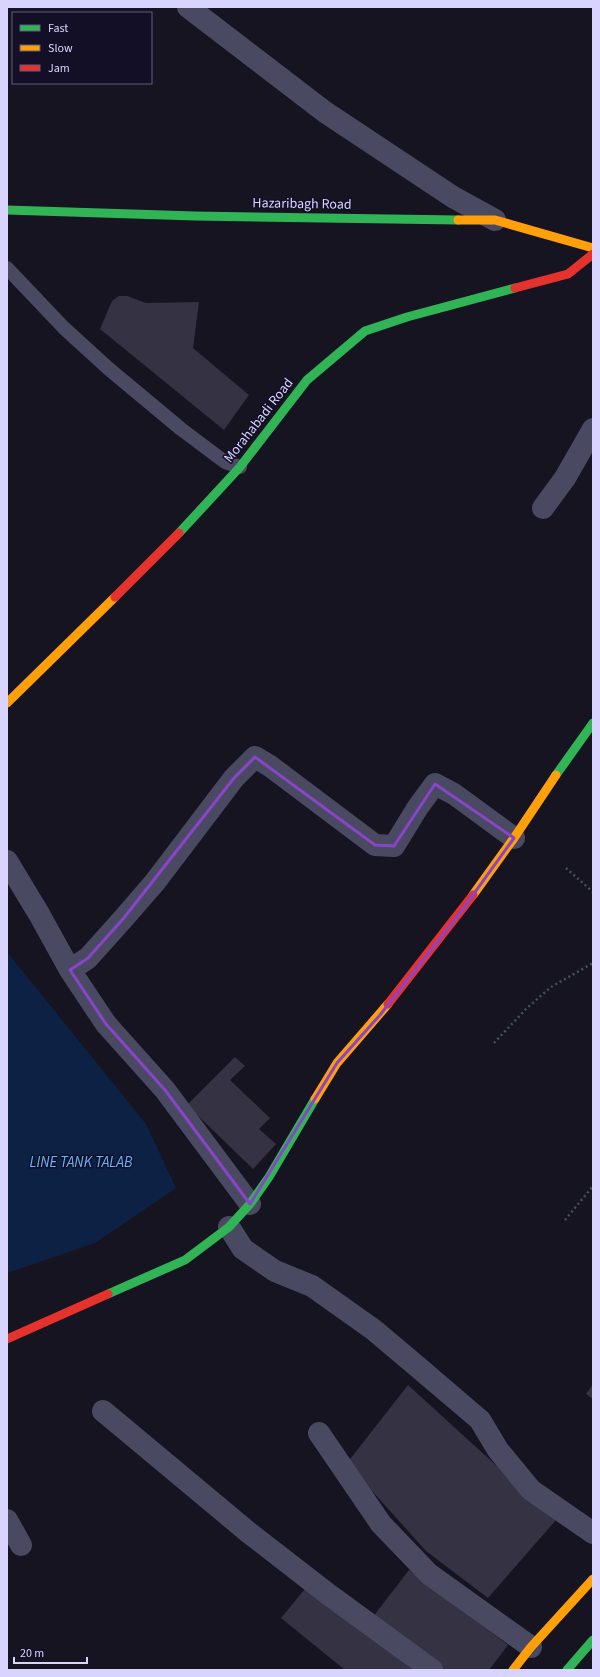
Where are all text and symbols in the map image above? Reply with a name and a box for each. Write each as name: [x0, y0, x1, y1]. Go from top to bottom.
legend: [12, 12, 152, 84]
text: Fast: [48, 20, 68, 37]
text: Slow: [48, 40, 73, 57]
text: Jam: [48, 60, 70, 77]
street label: Hazaribagh Road: [252, 193, 352, 215]
street label: Morahabadi Road: [219, 374, 298, 467]
water label: LINE TANK TALAB: [30, 1152, 133, 1173]
scale bar: [14, 1639, 87, 1665]
text: 20 m: [20, 1645, 44, 1662]

